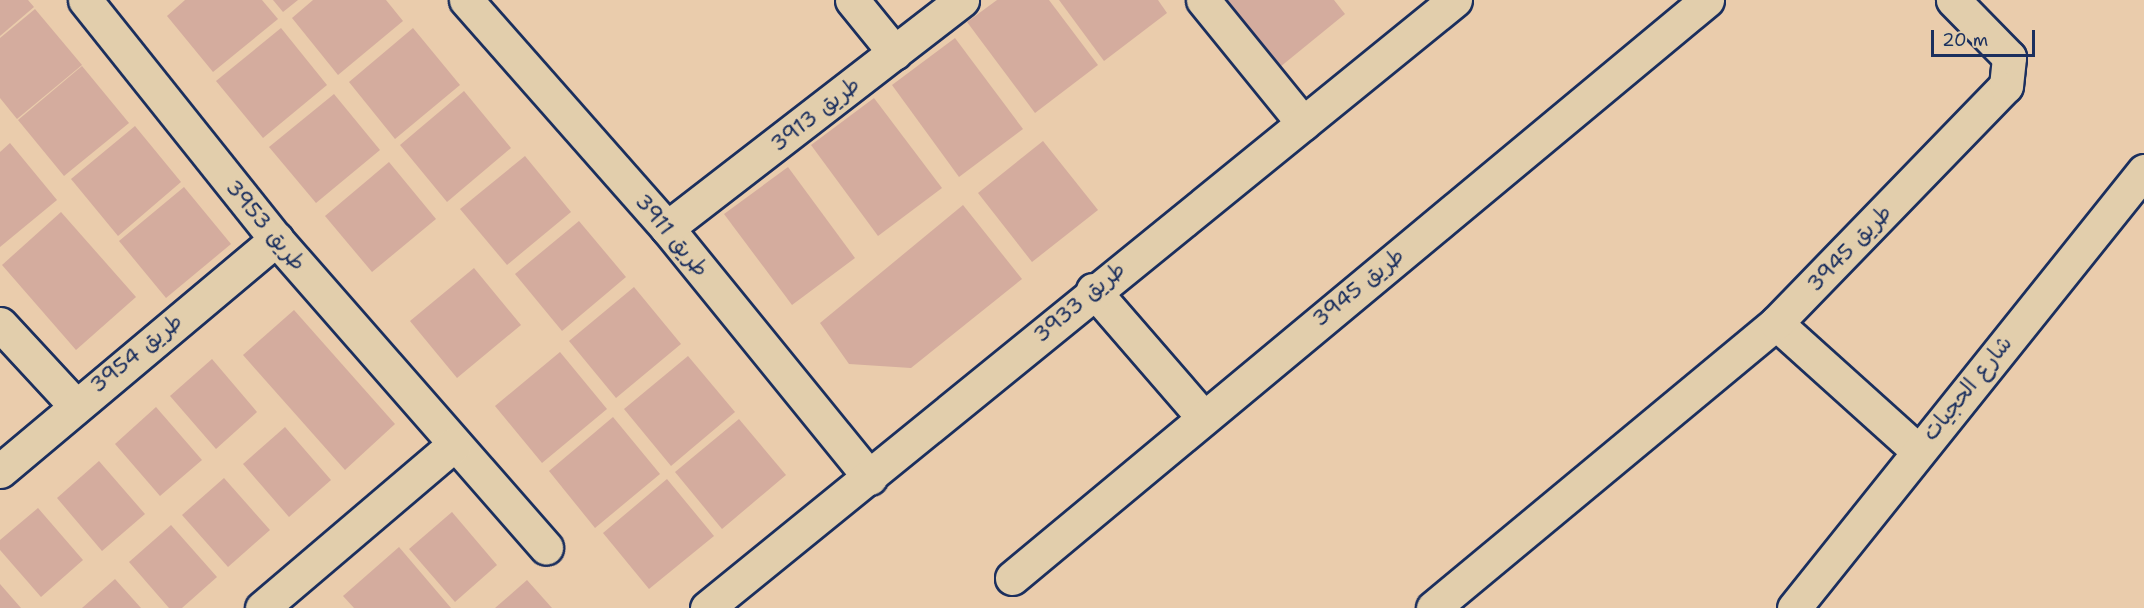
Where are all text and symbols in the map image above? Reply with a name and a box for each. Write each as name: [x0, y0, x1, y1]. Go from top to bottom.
scale bar: [1934, 18, 2038, 56]
text: 20 m: [1942, 28, 1988, 52]
street label: طريق 3913: [765, 71, 865, 157]
street label: طريق 3953: [220, 174, 312, 276]
street label: طريق 3911: [630, 188, 714, 282]
street label: طريق 3945: [1801, 199, 1897, 297]
street label: طريق 3945: [1307, 242, 1409, 332]
street label: طريق 3933: [1028, 256, 1130, 348]
street label: طريق 3954: [84, 308, 188, 398]
street label: شارع الحجيات: [1917, 330, 2017, 446]

